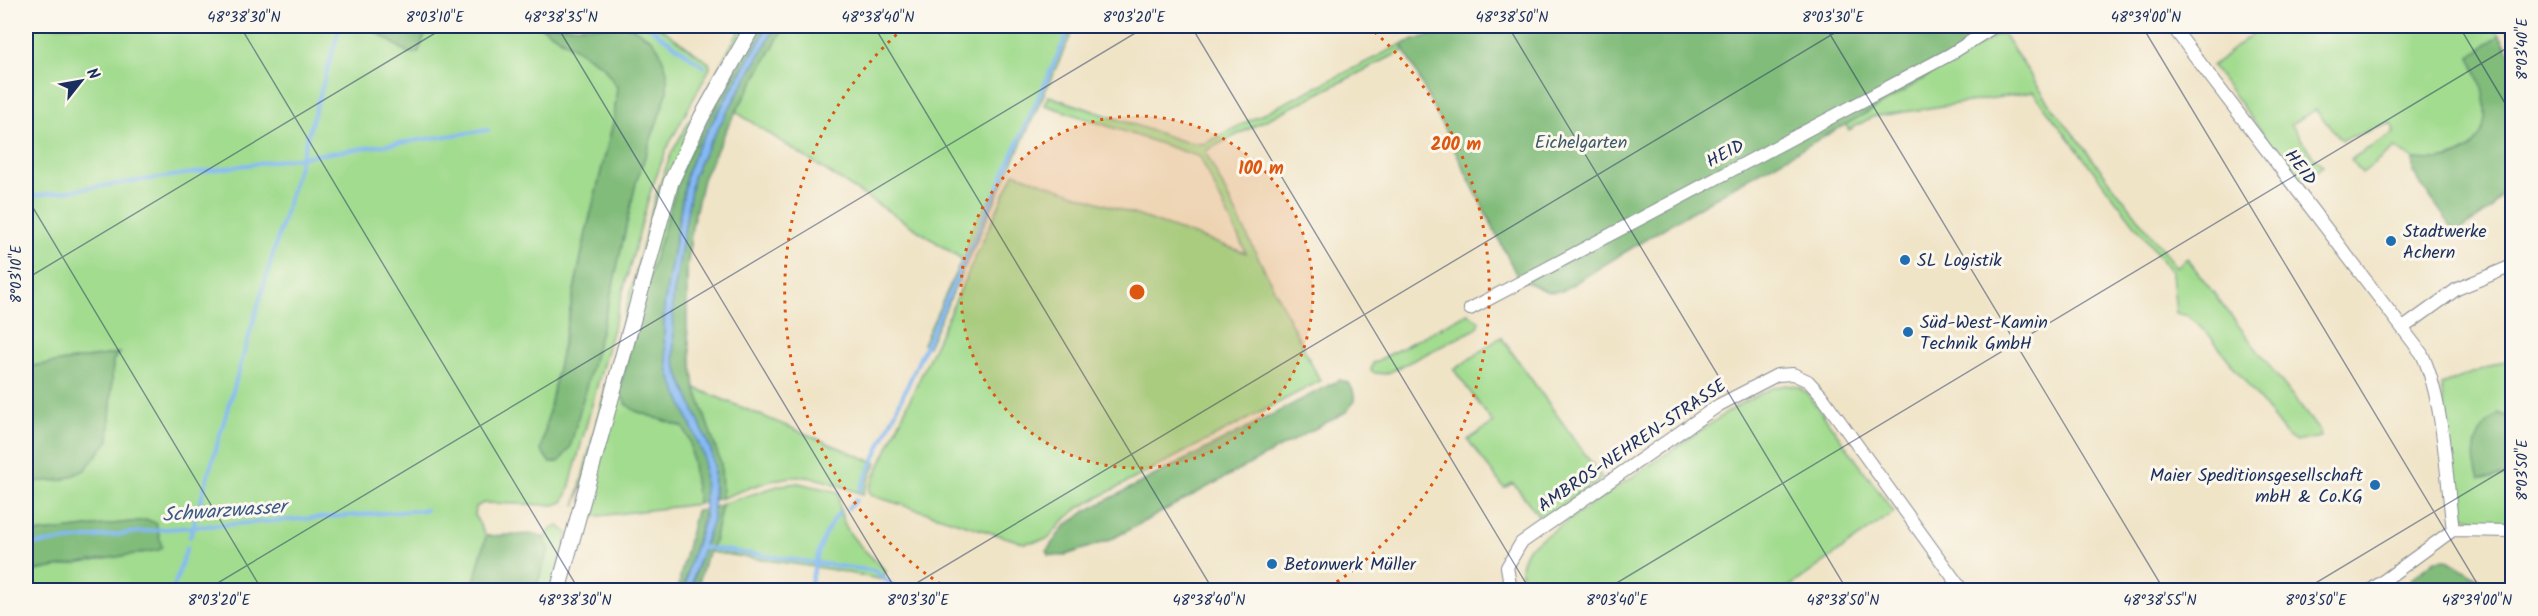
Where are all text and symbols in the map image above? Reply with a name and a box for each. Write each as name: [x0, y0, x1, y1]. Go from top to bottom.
text: 48°38'30"N: [207, 6, 281, 30]
text: 8°03'10"E: [406, 6, 465, 30]
text: 48°38'35"N: [524, 6, 598, 30]
text: 48°38'40"N: [841, 6, 915, 30]
text: 8°03'20"E: [1103, 6, 1166, 30]
text: 48°38'50"N: [1476, 6, 1548, 30]
text: 8°03'30"E: [1802, 6, 1865, 30]
text: 48°39'00"N: [2111, 6, 2181, 30]
text: 8°03'40"E: [2511, 17, 2535, 80]
north arrow: [51, 51, 111, 111]
text: N: [79, 63, 106, 85]
park label: Eichelgarten: [1535, 129, 1627, 158]
text: 200 m: [1431, 131, 1482, 160]
street label: HEID: [1701, 132, 1750, 176]
street label: HEID: [2276, 143, 2324, 193]
text: 100 m: [1238, 155, 1284, 184]
place label: Stadtwerke Achern: [2403, 218, 2487, 268]
marker: Stadtwerke Achern: [2384, 234, 2398, 248]
text: 8°03'10"E: [5, 244, 29, 303]
place label: SL Logistik: [1917, 247, 2002, 276]
marker: SL Logistik: [1898, 253, 1912, 267]
centre of rings: [1127, 282, 1147, 302]
place label: Süd-West-Kamin Technik GmbH: [1920, 309, 2048, 359]
marker: Süd-West-Kamin Technik GmbH: [1901, 325, 1915, 339]
street label: AMBROS-NEHREN-STRASSE: [1532, 372, 1734, 520]
text: 8°03'50"E: [2511, 438, 2535, 501]
place label: Maier Speditionsgesellschaft mbH & Co.KG: [2150, 462, 2364, 512]
marker: Maier Speditionsgesellschaft mbH & Co.KG: [2368, 478, 2382, 492]
water label: Schwarzwasser: [161, 491, 291, 532]
place label: Betonwerk Müller: [1284, 551, 1417, 580]
marker: Betonwerk Müller: [1265, 557, 1279, 571]
text: 8°03'20"E: [188, 589, 251, 613]
text: 48°38'30"N: [538, 589, 612, 613]
text: 8°03'30"E: [887, 589, 950, 613]
text: 48°38'40"N: [1172, 589, 1246, 613]
text: 8°03'40"E: [1586, 589, 1649, 613]
text: 48°38'50"N: [1807, 589, 1879, 613]
text: 48°38'55"N: [2123, 589, 2197, 613]
text: 8°03'50"E: [2285, 589, 2348, 613]
text: 48°39'00"N: [2442, 589, 2512, 613]

